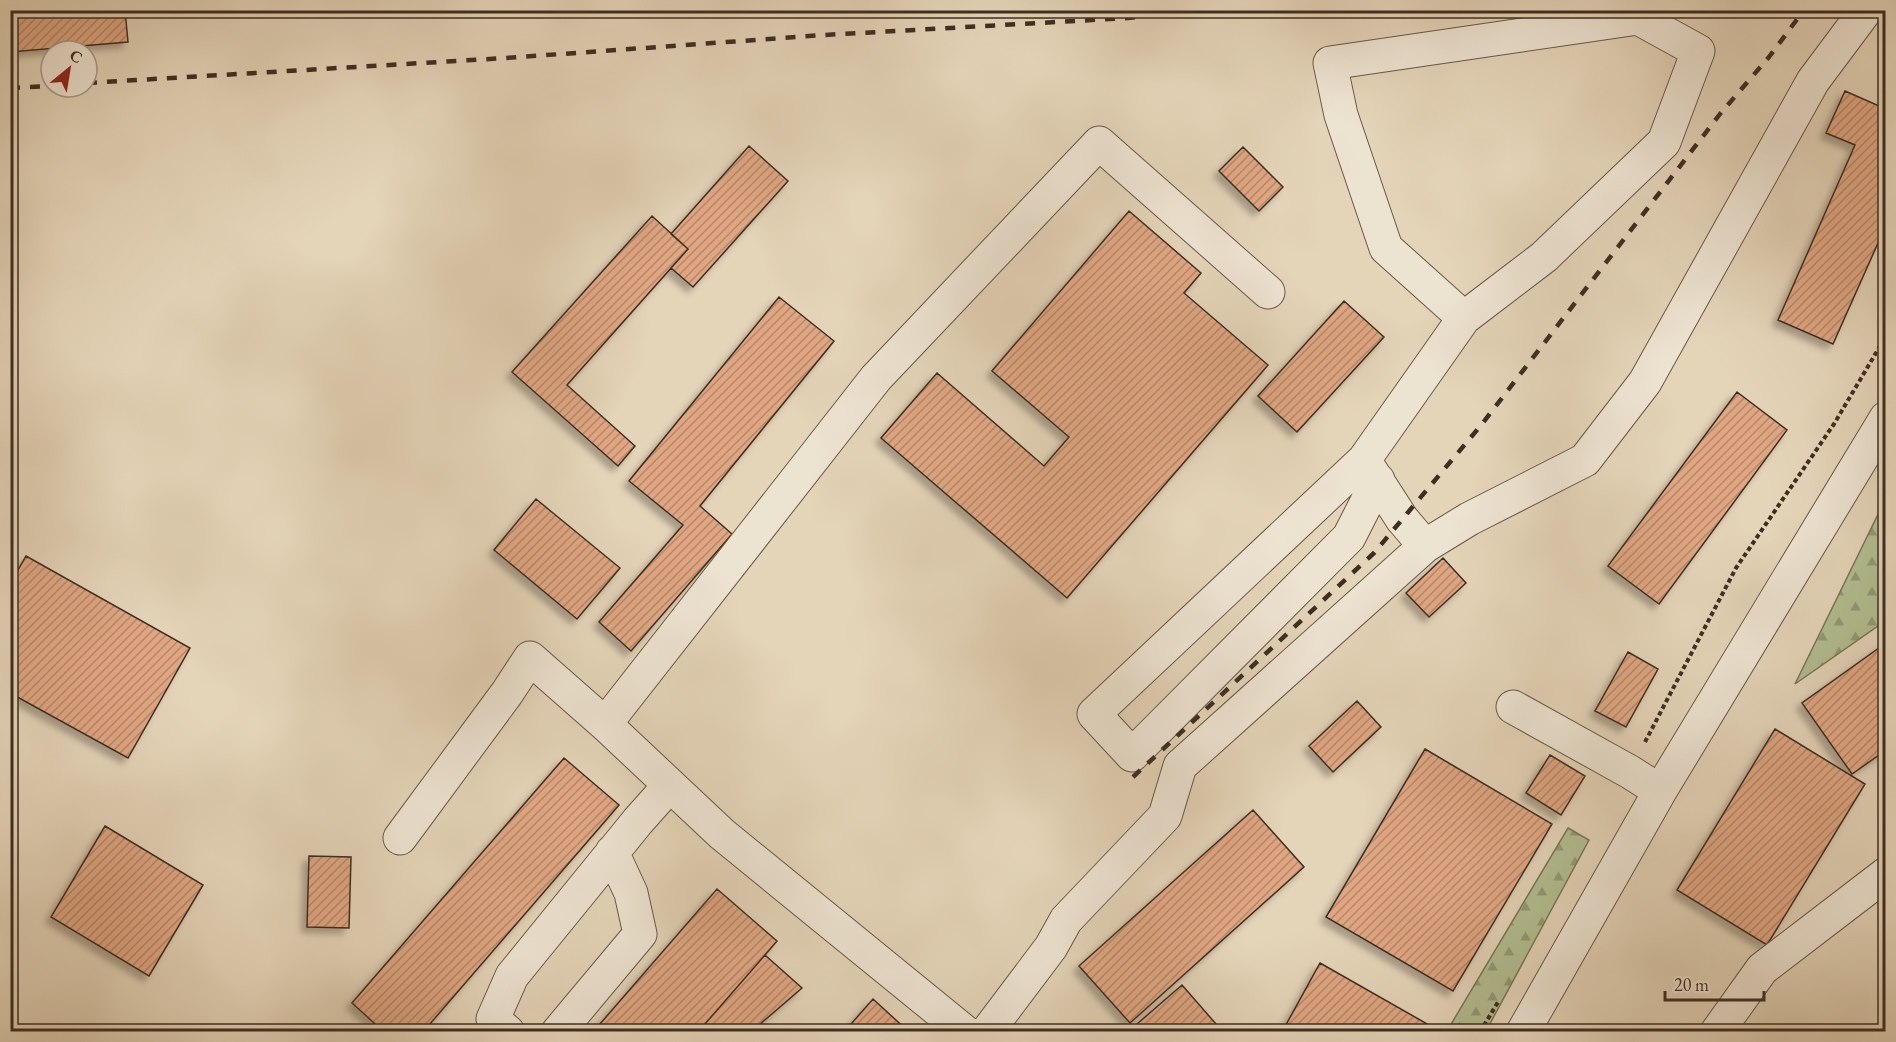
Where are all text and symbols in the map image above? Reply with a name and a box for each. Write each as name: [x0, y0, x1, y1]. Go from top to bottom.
north arrow: [39, 39, 99, 99]
text: С: [66, 45, 86, 68]
scale bar: [1665, 964, 1764, 1002]
text: 20 m: [1674, 973, 1709, 996]

